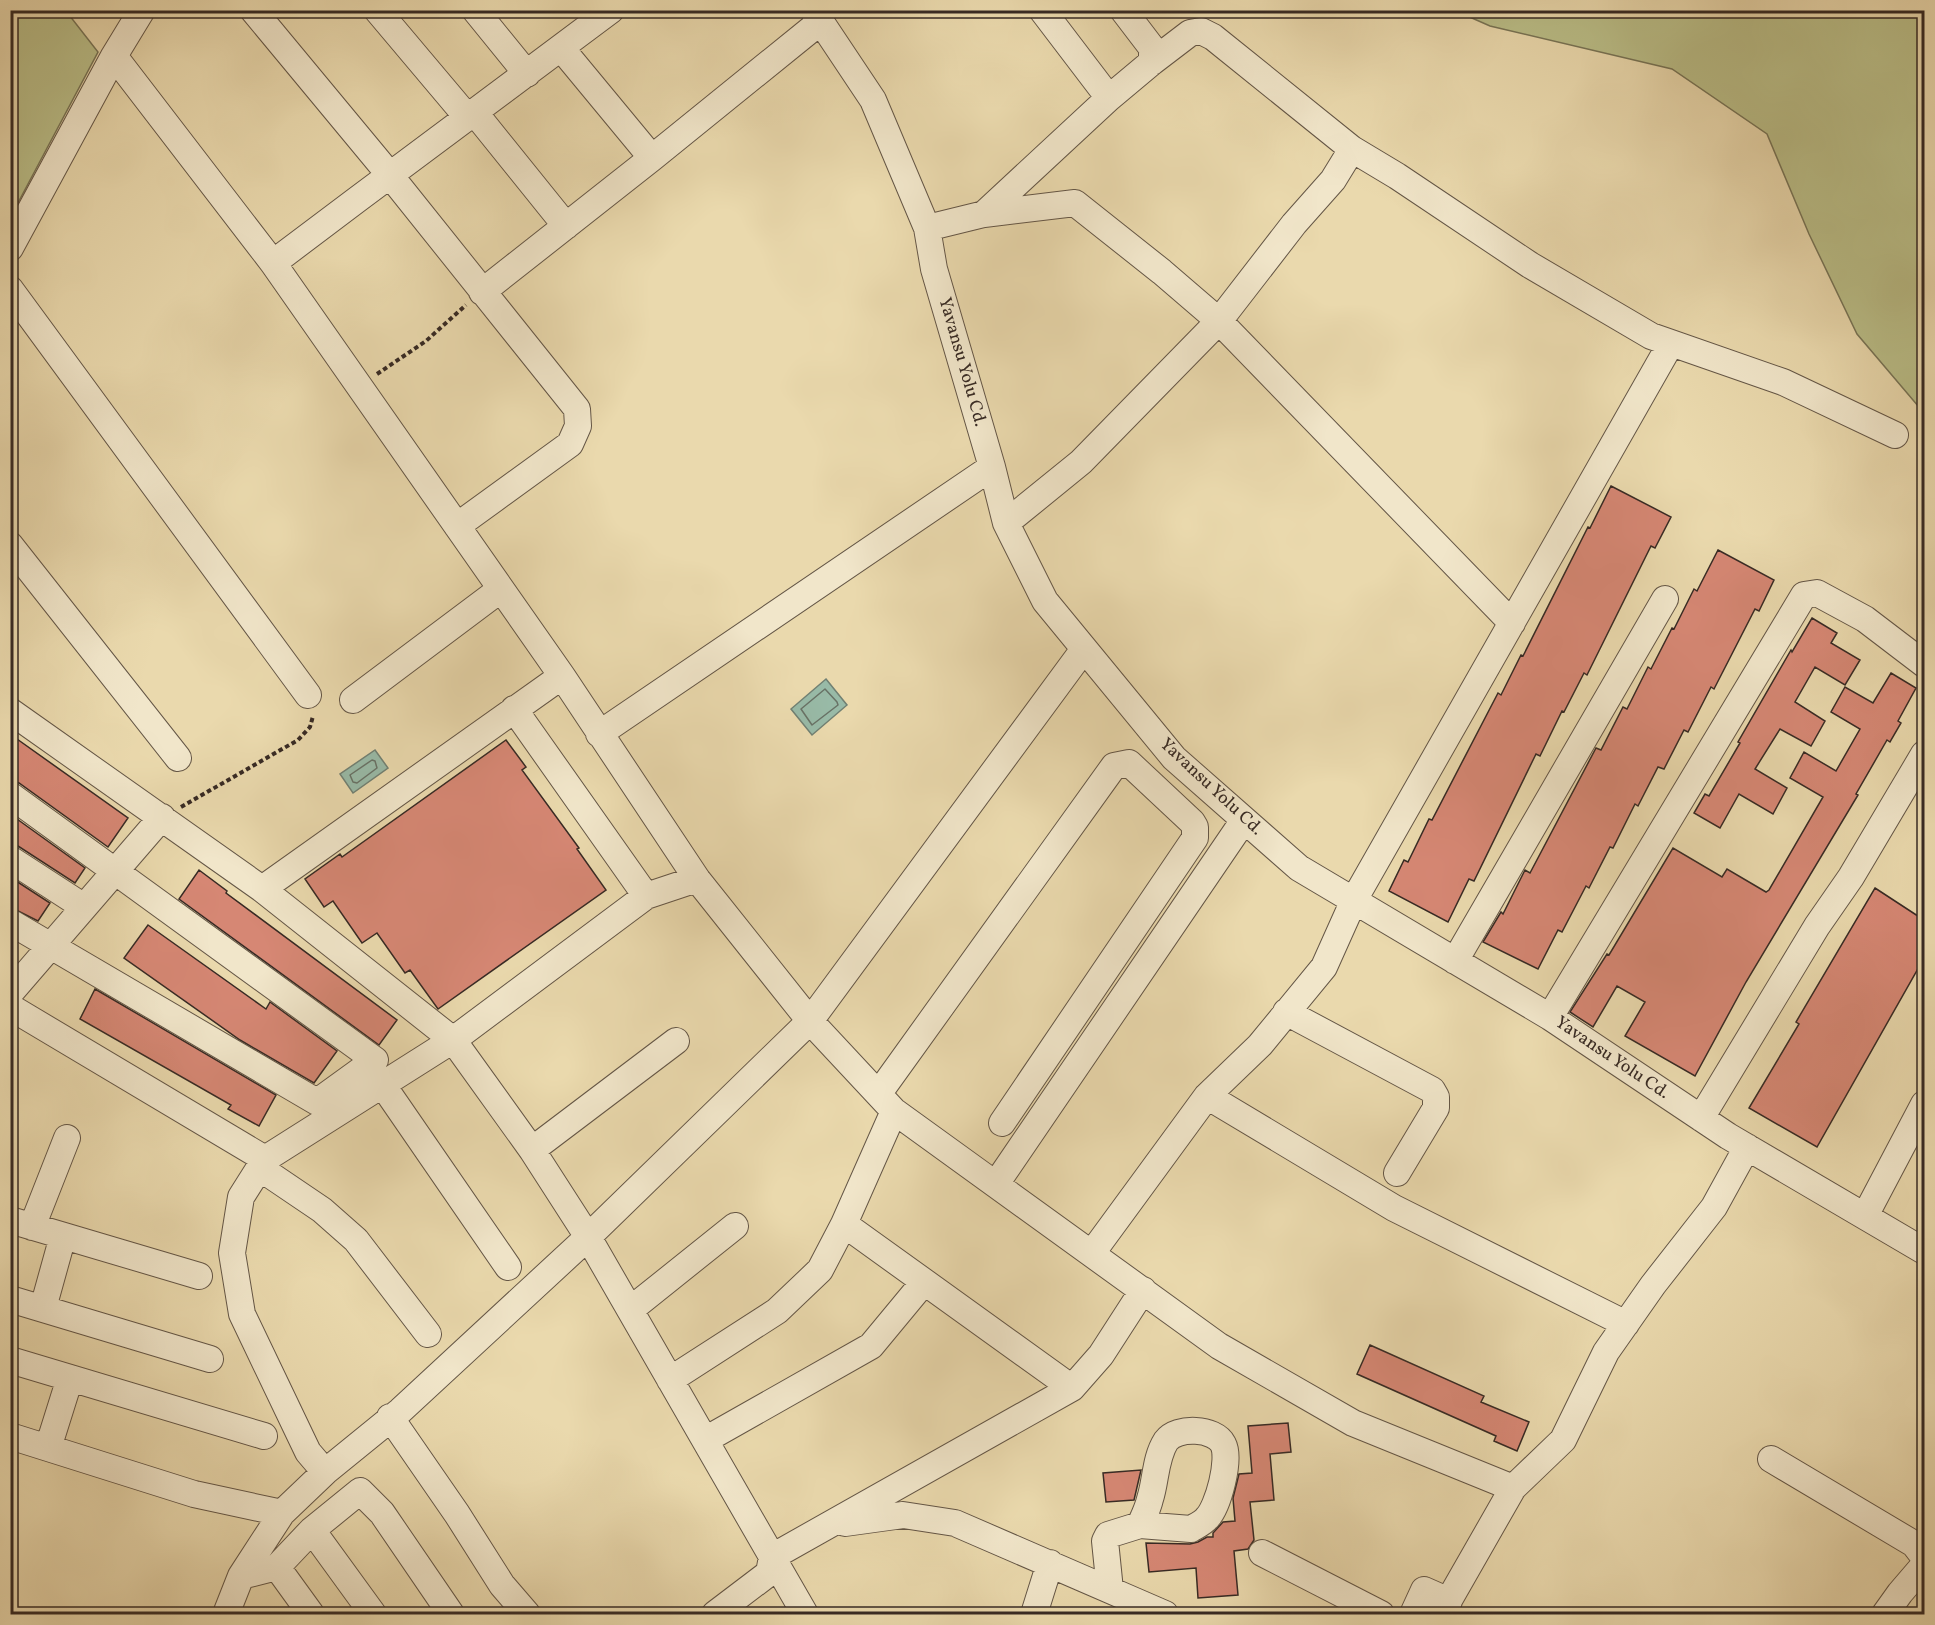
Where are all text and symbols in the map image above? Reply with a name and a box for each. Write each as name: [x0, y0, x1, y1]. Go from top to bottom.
street label: Yavansu Yolu Cd.: [932, 295, 992, 429]
street label: Yavansu Yolu Cd.: [1154, 732, 1268, 842]
street label: Yavansu Yolu Cd.: [1550, 1010, 1674, 1106]

